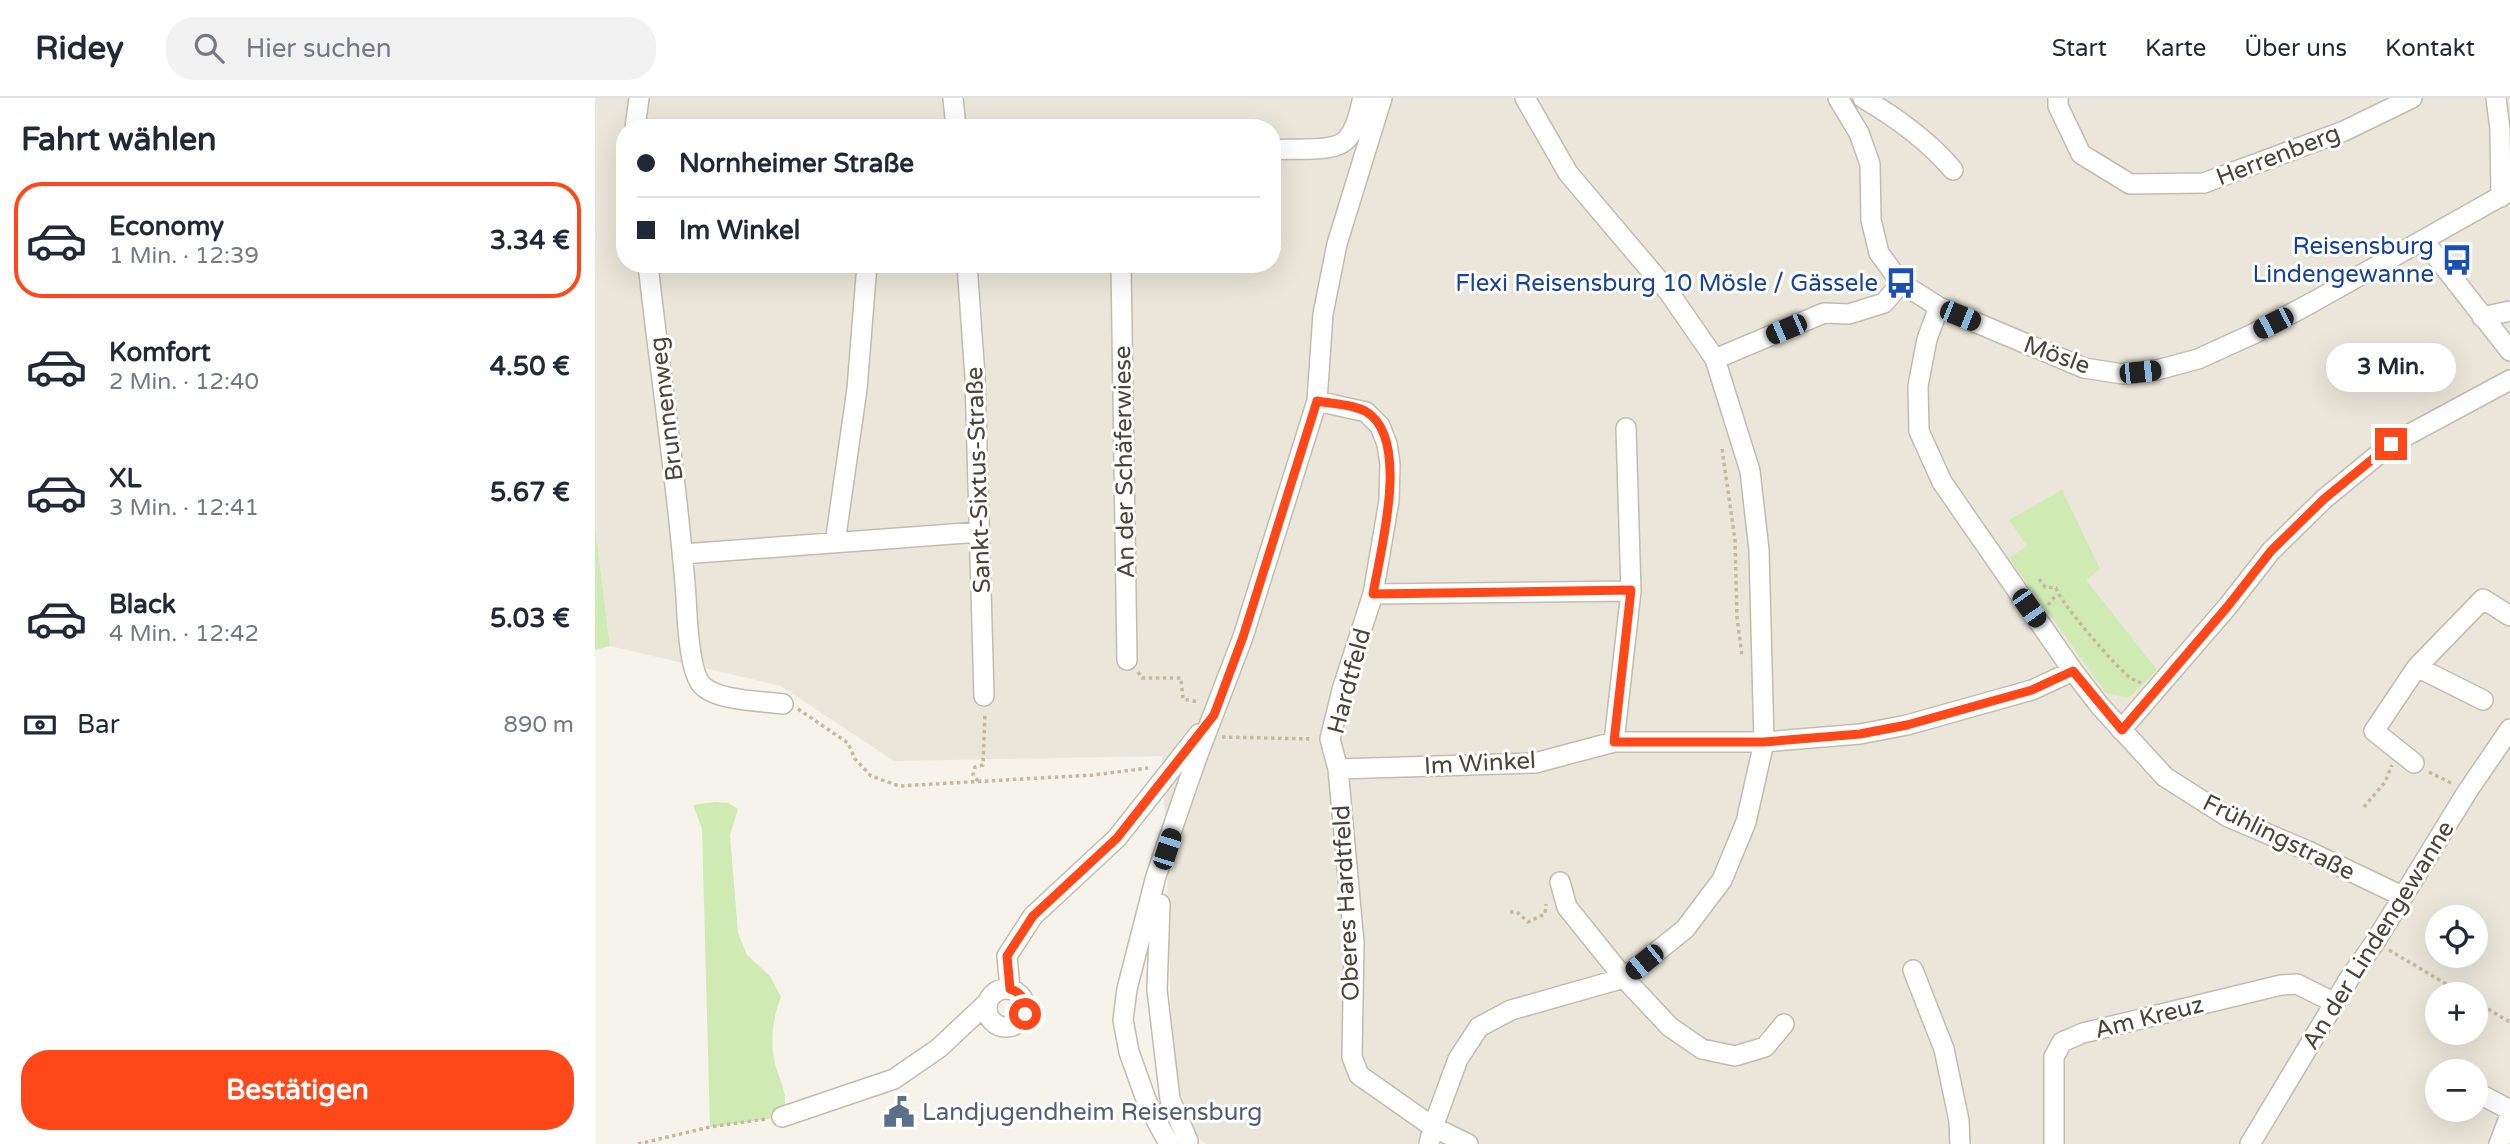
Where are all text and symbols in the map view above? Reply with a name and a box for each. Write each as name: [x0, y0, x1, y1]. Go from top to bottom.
search box: [166, 17, 656, 80]
text: Ridey: [35, 29, 124, 68]
icon: search: [190, 29, 228, 67]
text: Hier suchen: [246, 33, 392, 64]
text: Start: [2052, 34, 2107, 63]
text: Karte: [2145, 34, 2206, 63]
text: Über uns: [2244, 34, 2347, 63]
text: Kontakt: [2385, 34, 2475, 63]
street label: Herrenberg: [2212, 119, 2344, 192]
text: Fahrt wählen: [21, 121, 217, 159]
text: Nornheimer Straße: [679, 148, 914, 179]
icon: car: [25, 209, 88, 272]
text: Economy: [109, 211, 224, 242]
text: Im Winkel: [679, 215, 800, 246]
text: 3.34 €: [490, 225, 570, 256]
place label: Reisensburg Lindengewanne: [2252, 232, 2434, 289]
text: 1 Min. · 12:39: [109, 242, 259, 270]
bus stop icon: Reisensburg Lindengewanne: [2440, 243, 2474, 277]
bus stop icon: Flexi Reisensburg 10 Mösle / Gässele: [1884, 266, 1918, 300]
place label: Flexi Reisensburg 10 Mösle / Gässele: [1455, 269, 1878, 298]
car: [1937, 298, 1984, 334]
car: [2250, 304, 2297, 342]
car: [1763, 311, 1810, 347]
street label: Mösle: [2020, 330, 2094, 381]
icon: car: [25, 335, 88, 398]
street label: Brunnenweg: [643, 335, 690, 483]
text: Komfort: [109, 337, 211, 368]
callout: 3 Min.: [2326, 342, 2456, 392]
street label: An der Schäferwiese: [1108, 345, 1141, 579]
text: 4.50 €: [490, 351, 570, 382]
text: 3 Min.: [2357, 353, 2425, 381]
car: [2119, 359, 2162, 385]
street label: Sankt-Sixtus-Straße: [960, 366, 997, 594]
text: 2 Min. · 12:40: [109, 368, 259, 396]
route end: [2375, 428, 2407, 460]
icon: car: [25, 461, 88, 524]
text: XL: [109, 463, 141, 494]
text: 5.67 €: [490, 477, 570, 508]
text: 3 Min. · 12:41: [109, 494, 259, 522]
car: [2009, 585, 2050, 631]
icon: car: [25, 587, 88, 650]
text: Black: [109, 589, 176, 620]
text: 5.03 €: [490, 603, 570, 634]
text: 4 Min. · 12:42: [109, 620, 259, 648]
street label: Hardtfeld: [1322, 625, 1377, 737]
icon: cash: [21, 706, 59, 744]
text: Bar: [77, 709, 120, 740]
text: 890 m: [504, 711, 574, 739]
street label: Im Winkel: [1423, 746, 1537, 781]
street label: Frühlingstraße: [2198, 788, 2360, 887]
street label: Oberes Hardtfeld: [1327, 804, 1366, 1002]
street label: An der Lindengewanne: [2296, 816, 2461, 1055]
car: [1151, 826, 1184, 872]
map controls: [2425, 905, 2488, 1122]
button: locate: [2425, 905, 2488, 968]
car: [1622, 941, 1667, 983]
button: +: [2425, 982, 2488, 1045]
street label: Am Kreuz: [2092, 990, 2207, 1045]
route start: [1009, 998, 1041, 1030]
button: Bestätigen: [21, 1050, 574, 1130]
button: −: [2425, 1059, 2488, 1122]
public building icon: Landjugendheim Reisensburg: [882, 1095, 916, 1129]
place label: Landjugendheim Reisensburg: [922, 1098, 1262, 1127]

